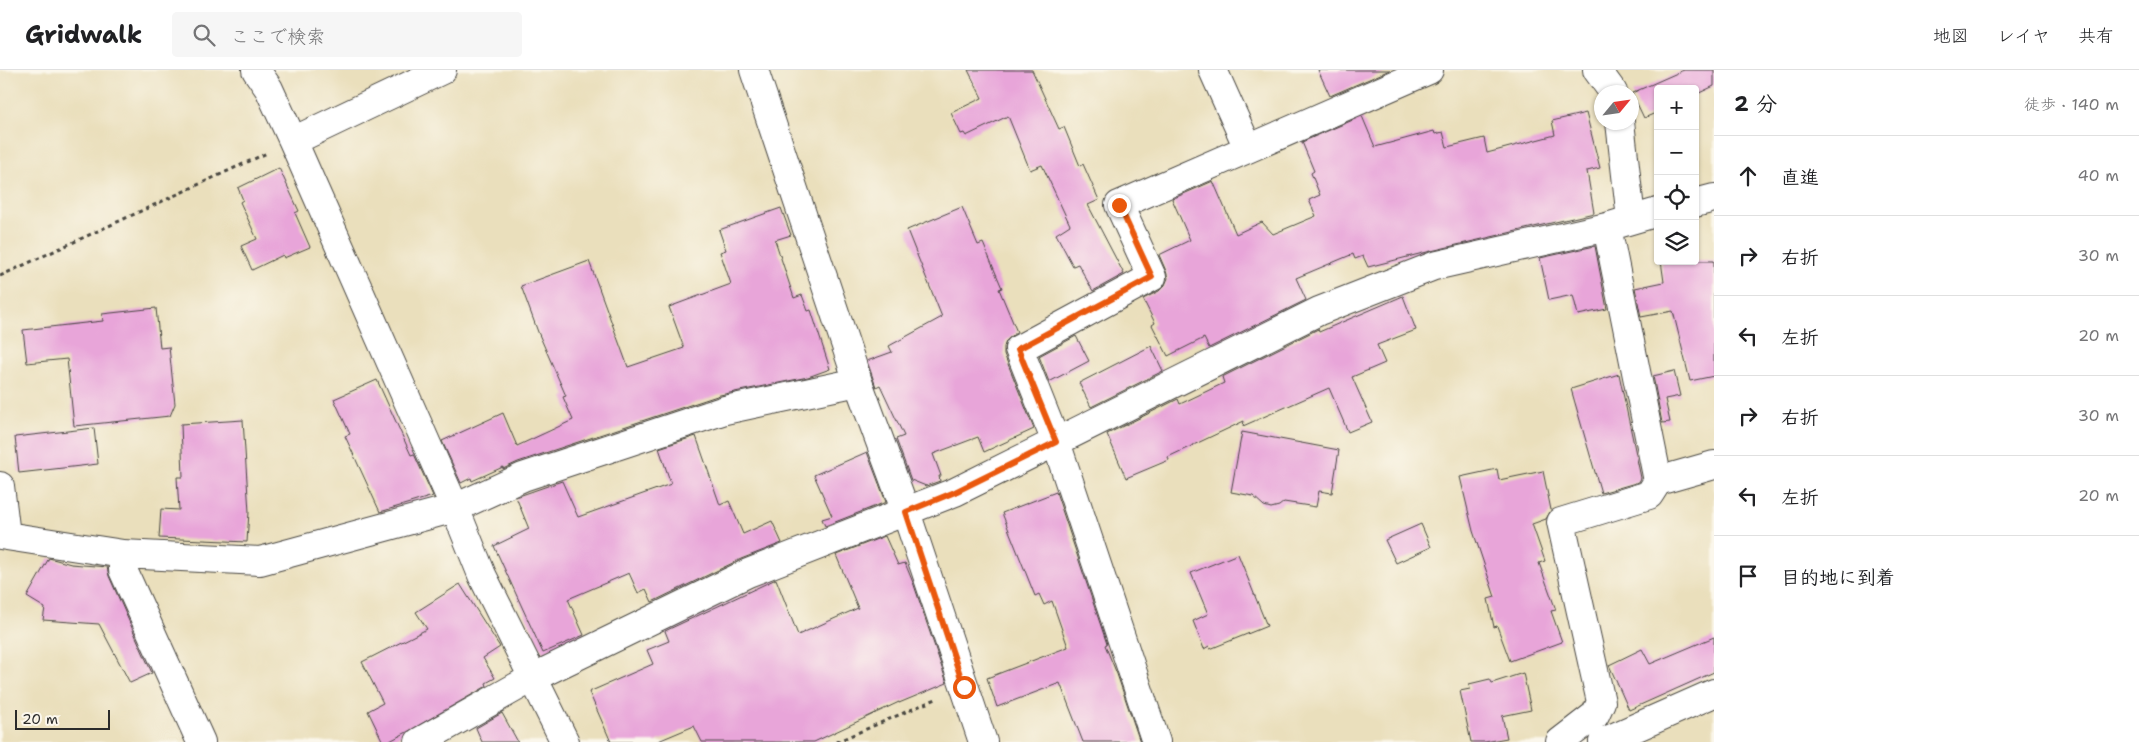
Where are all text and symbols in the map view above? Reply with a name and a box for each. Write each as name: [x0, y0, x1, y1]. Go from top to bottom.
search box: [172, 12, 522, 57]
text: Gridwalk: [25, 19, 142, 51]
icon: search: [190, 21, 218, 49]
text: ここで検索: [230, 24, 325, 49]
text: 地図: [1933, 24, 1969, 48]
text: レイヤ: [1997, 24, 2050, 48]
text: 共有: [2078, 24, 2114, 48]
north arrow: [1594, 85, 1639, 130]
map controls: [1654, 85, 1699, 265]
button: +: [1654, 85, 1699, 130]
text: 2 分: [1734, 90, 1777, 118]
text: 徒歩 · 140 m: [2024, 94, 2119, 115]
button: −: [1654, 130, 1699, 175]
icon: ahead: [1734, 162, 1762, 190]
text: 直進: [1781, 165, 1819, 190]
text: 40 m: [2077, 165, 2119, 186]
button: locate: [1654, 175, 1699, 220]
route end: [1108, 194, 1131, 217]
button: layers: [1654, 220, 1699, 265]
icon: right: [1734, 242, 1762, 270]
text: 右折: [1781, 245, 1819, 270]
text: 30 m: [2078, 245, 2119, 266]
icon: left: [1734, 322, 1762, 350]
text: 左折: [1781, 325, 1819, 350]
text: 20 m: [2078, 325, 2119, 346]
icon: right: [1734, 402, 1762, 430]
text: 右折: [1781, 405, 1819, 430]
text: 30 m: [2078, 405, 2119, 426]
icon: left: [1734, 482, 1762, 510]
text: 左折: [1781, 485, 1819, 510]
text: 20 m: [2078, 485, 2119, 506]
icon: arrive: [1734, 562, 1762, 590]
text: 目的地に到着: [1781, 565, 1895, 590]
route start: [953, 676, 976, 699]
scale bar: [15, 707, 110, 730]
text: 20 m: [22, 710, 58, 728]

